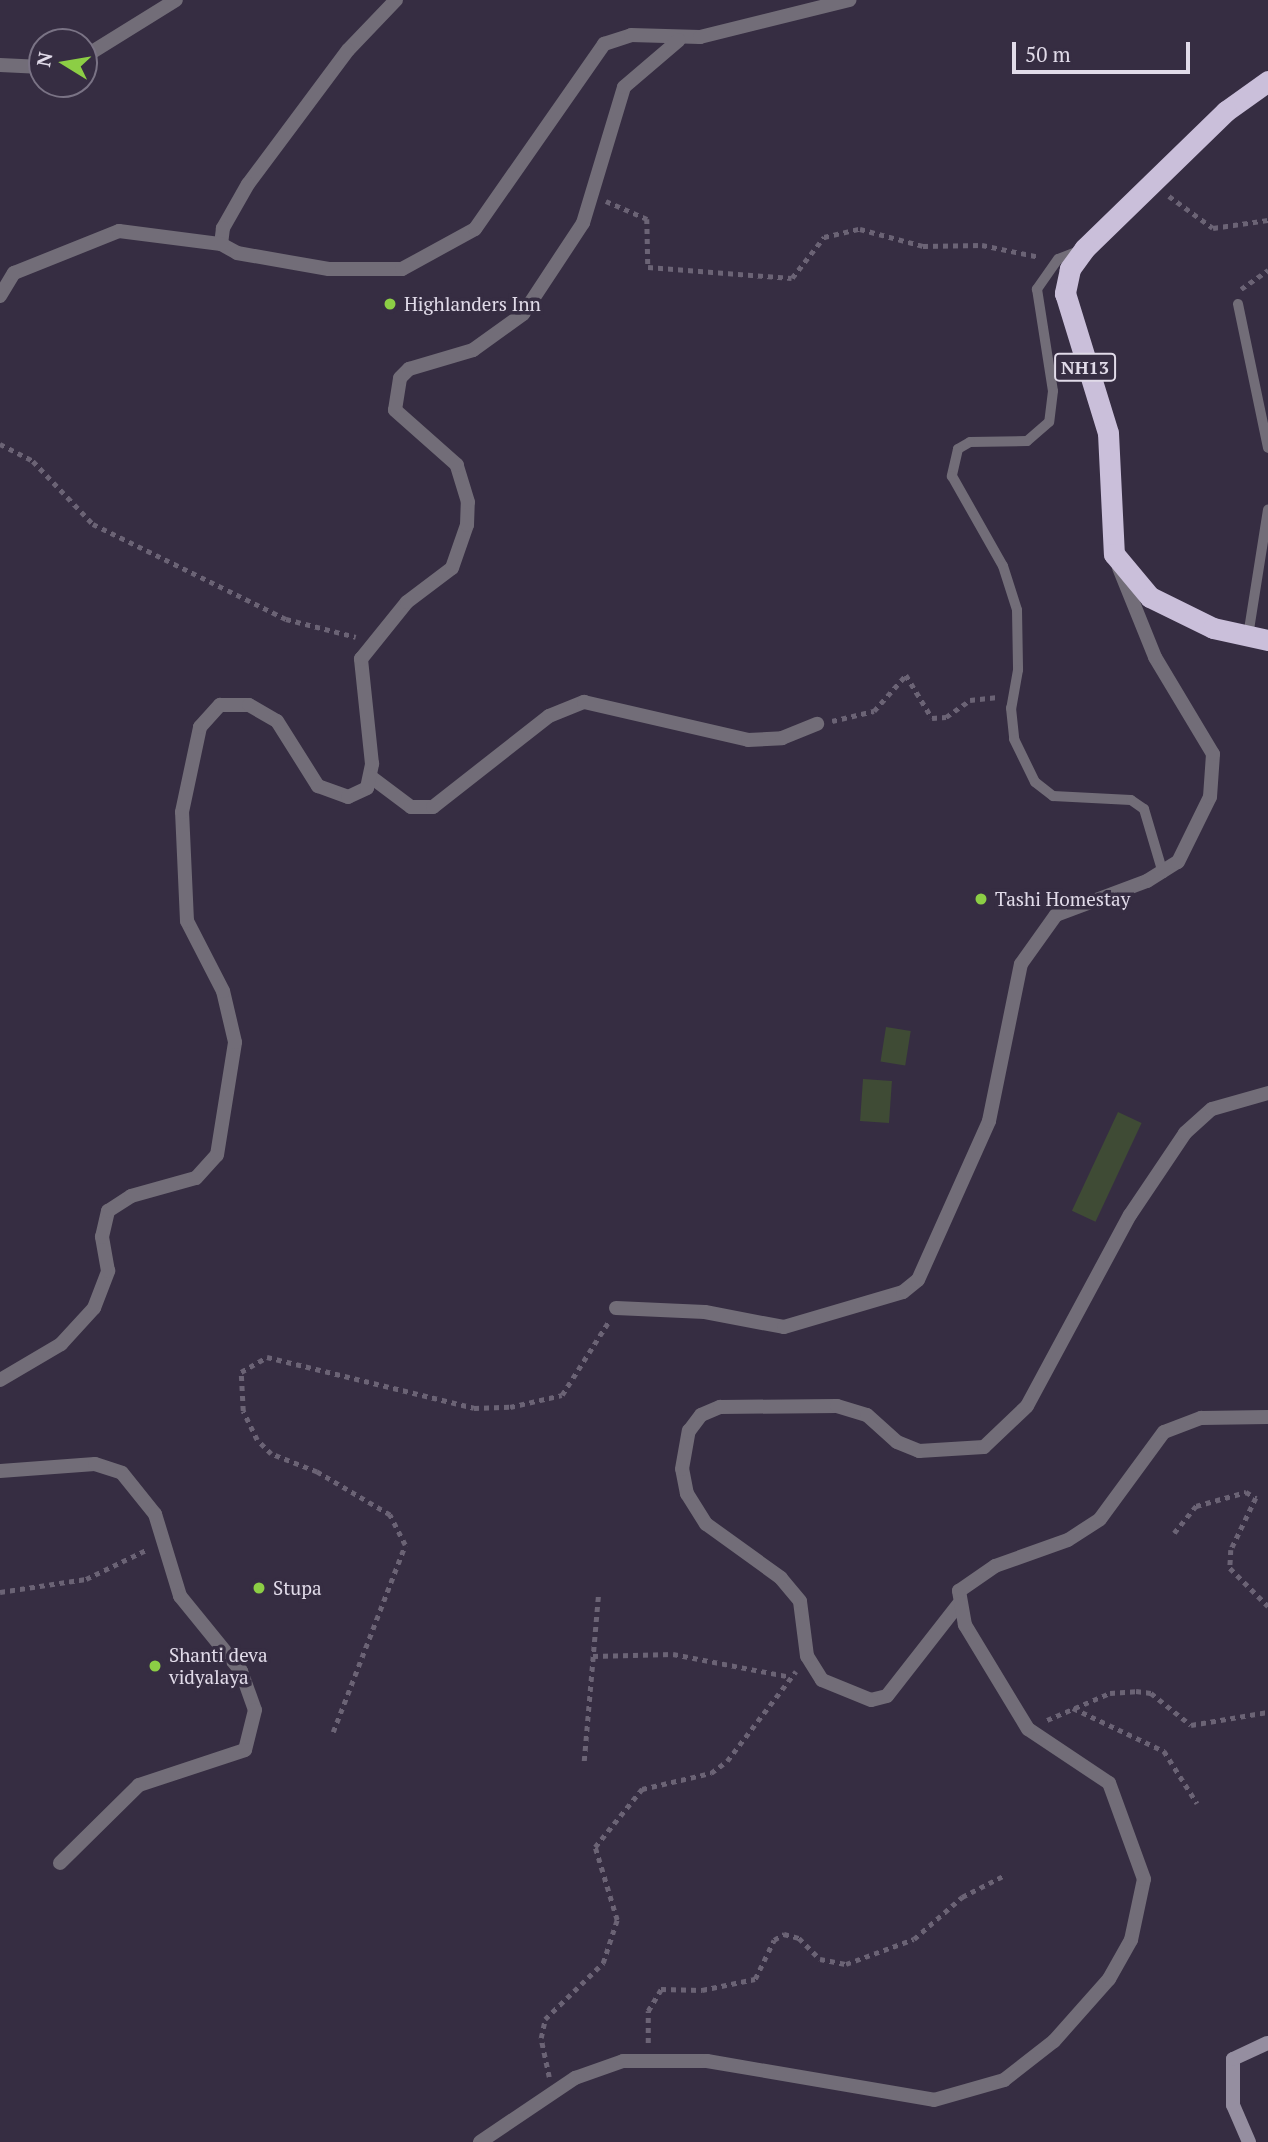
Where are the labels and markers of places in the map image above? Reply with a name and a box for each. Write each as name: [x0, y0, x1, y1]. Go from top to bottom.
place label: Highlanders Inn: [404, 293, 541, 315]
marker: Highlanders Inn: [382, 296, 398, 312]
place label: Tashi Homestay: [995, 888, 1130, 910]
marker: Tashi Homestay: [973, 891, 989, 907]
place label: Stupa: [273, 1577, 321, 1599]
marker: Stupa: [251, 1580, 267, 1596]
place label: Shanti deva vidyalaya: [169, 1644, 268, 1688]
marker: Shanti deva vidyalaya: [147, 1658, 163, 1674]

